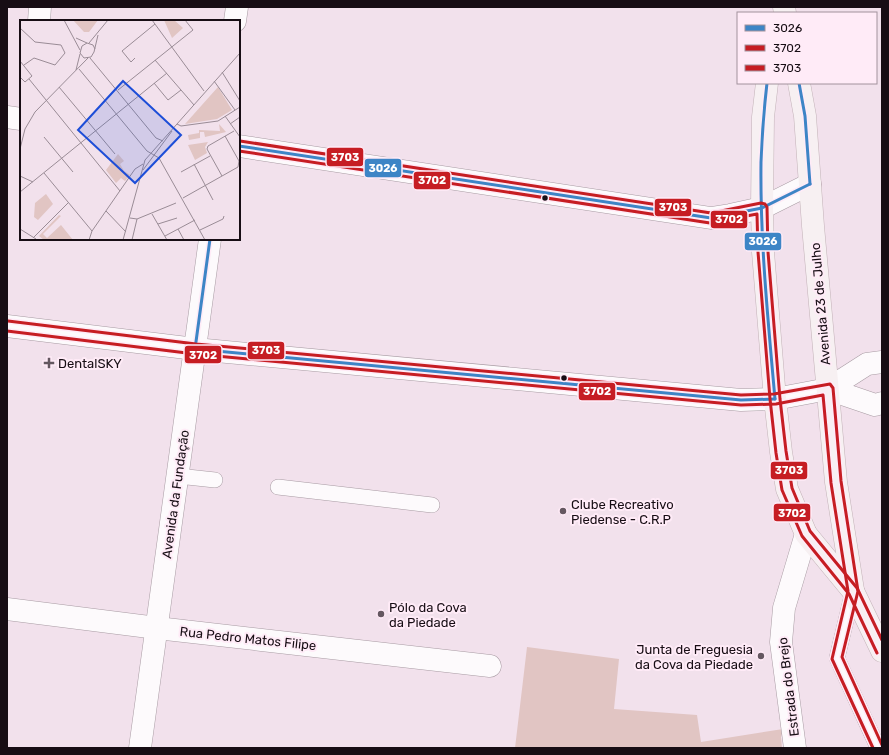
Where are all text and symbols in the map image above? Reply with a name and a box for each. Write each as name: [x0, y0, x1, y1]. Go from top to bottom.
legend: [737, 12, 877, 84]
inset map: [20, 20, 240, 240]
text: 3026: [773, 21, 802, 35]
text: 3702: [773, 41, 801, 55]
text: 3703: [773, 61, 801, 75]
line badge: 3703: [326, 147, 364, 167]
text: 3703: [331, 151, 359, 164]
line badge: 3026: [364, 158, 402, 178]
text: 3026: [368, 162, 398, 175]
line badge: 3702: [413, 171, 451, 190]
text: 3702: [418, 174, 446, 187]
unlabelled marker: [540, 193, 550, 203]
line badge: 3703: [654, 198, 692, 217]
text: 3703: [659, 201, 687, 214]
line badge: 3702: [710, 210, 748, 229]
text: 3702: [715, 213, 743, 226]
line badge: 3026: [744, 232, 782, 251]
text: 3026: [748, 235, 778, 248]
street label: Avenida 23 de Julho: [808, 242, 833, 366]
line badge: 3703: [247, 341, 285, 360]
text: 3703: [252, 344, 280, 357]
line badge: 3702: [184, 345, 222, 364]
text: 3702: [189, 349, 217, 362]
place label: DentalSKY: [58, 356, 122, 371]
marker: DentalSKY: [43, 357, 55, 369]
unlabelled marker: [559, 373, 569, 383]
line badge: 3702: [578, 382, 616, 401]
text: 3702: [583, 385, 611, 398]
street label: Avenida da Fundação: [159, 429, 192, 559]
line badge: 3703: [770, 461, 808, 480]
text: 3703: [775, 464, 803, 477]
place label: Clube Recreativo Piedense - C.R.P: [571, 497, 674, 527]
line badge: 3702: [773, 503, 811, 522]
marker: Clube Recreativo Piedense - C.R.P: [558, 506, 568, 516]
text: 3702: [778, 507, 806, 520]
place label: Pólo da Cova da Piedade: [389, 600, 467, 630]
marker: Pólo da Cova da Piedade: [376, 609, 386, 619]
street label: Rua Pedro Matos Filipe: [179, 624, 317, 653]
street label: Estrada do Brejo: [775, 637, 802, 737]
place label: Junta de Freguesia da Cova da Piedade: [635, 642, 753, 672]
marker: Junta de Freguesia da Cova da Piedade: [756, 651, 766, 661]

